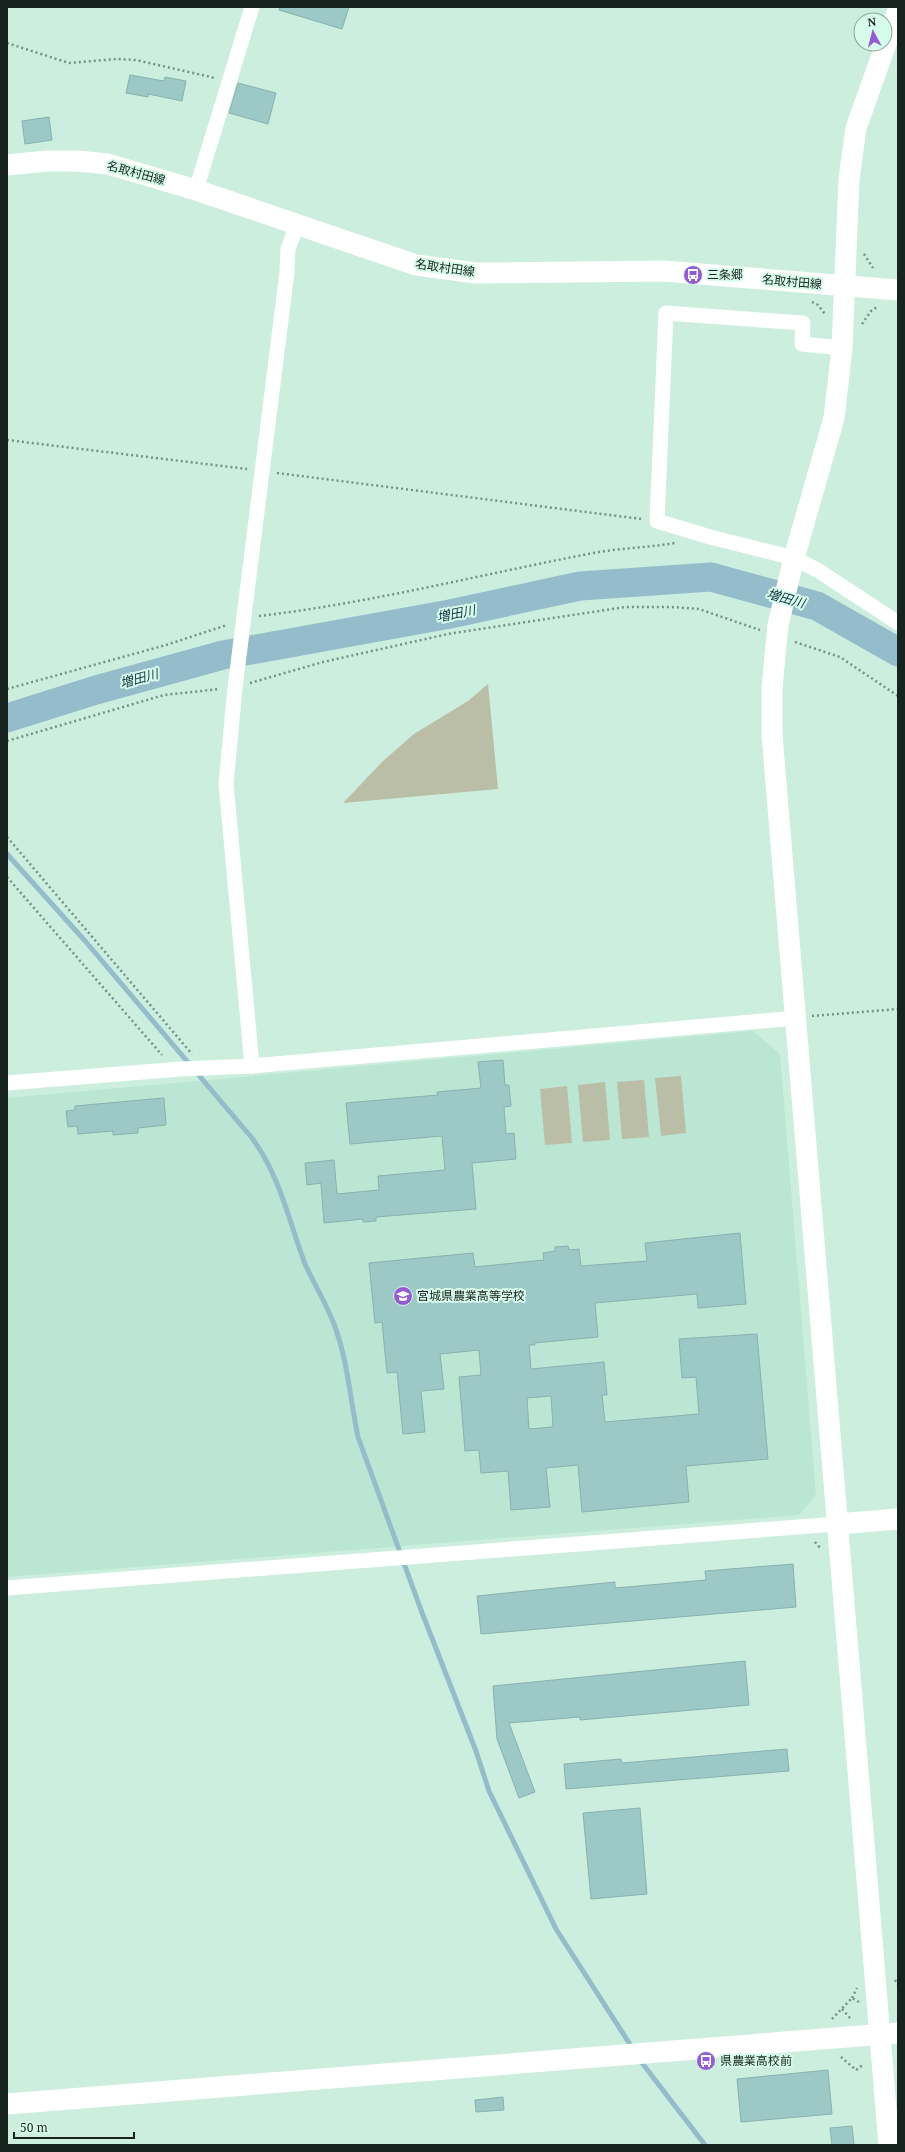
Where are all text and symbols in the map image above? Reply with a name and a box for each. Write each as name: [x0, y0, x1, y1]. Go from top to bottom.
north arrow: [853, 12, 893, 52]
text: N: [867, 14, 877, 30]
street label: 名取村田線: [105, 157, 167, 188]
street label: 名取村田線: [414, 255, 476, 280]
bus stop icon: 三条郷: [682, 264, 704, 286]
place label: 三条郷: [707, 266, 743, 283]
street label: 名取村田線: [761, 270, 823, 293]
water label: 増田川: [765, 584, 809, 613]
water label: 増田川: [435, 600, 479, 626]
water label: 増田川: [118, 664, 162, 692]
school or university icon: 宮城県農業高等学校: [392, 1285, 414, 1307]
place label: 宮城県農業高等学校: [417, 1287, 525, 1304]
bus stop icon: 県農業高校前: [695, 2050, 717, 2072]
place label: 県農業高校前: [720, 2052, 792, 2069]
scale bar: [14, 2114, 134, 2140]
text: 50 m: [20, 2119, 48, 2136]

